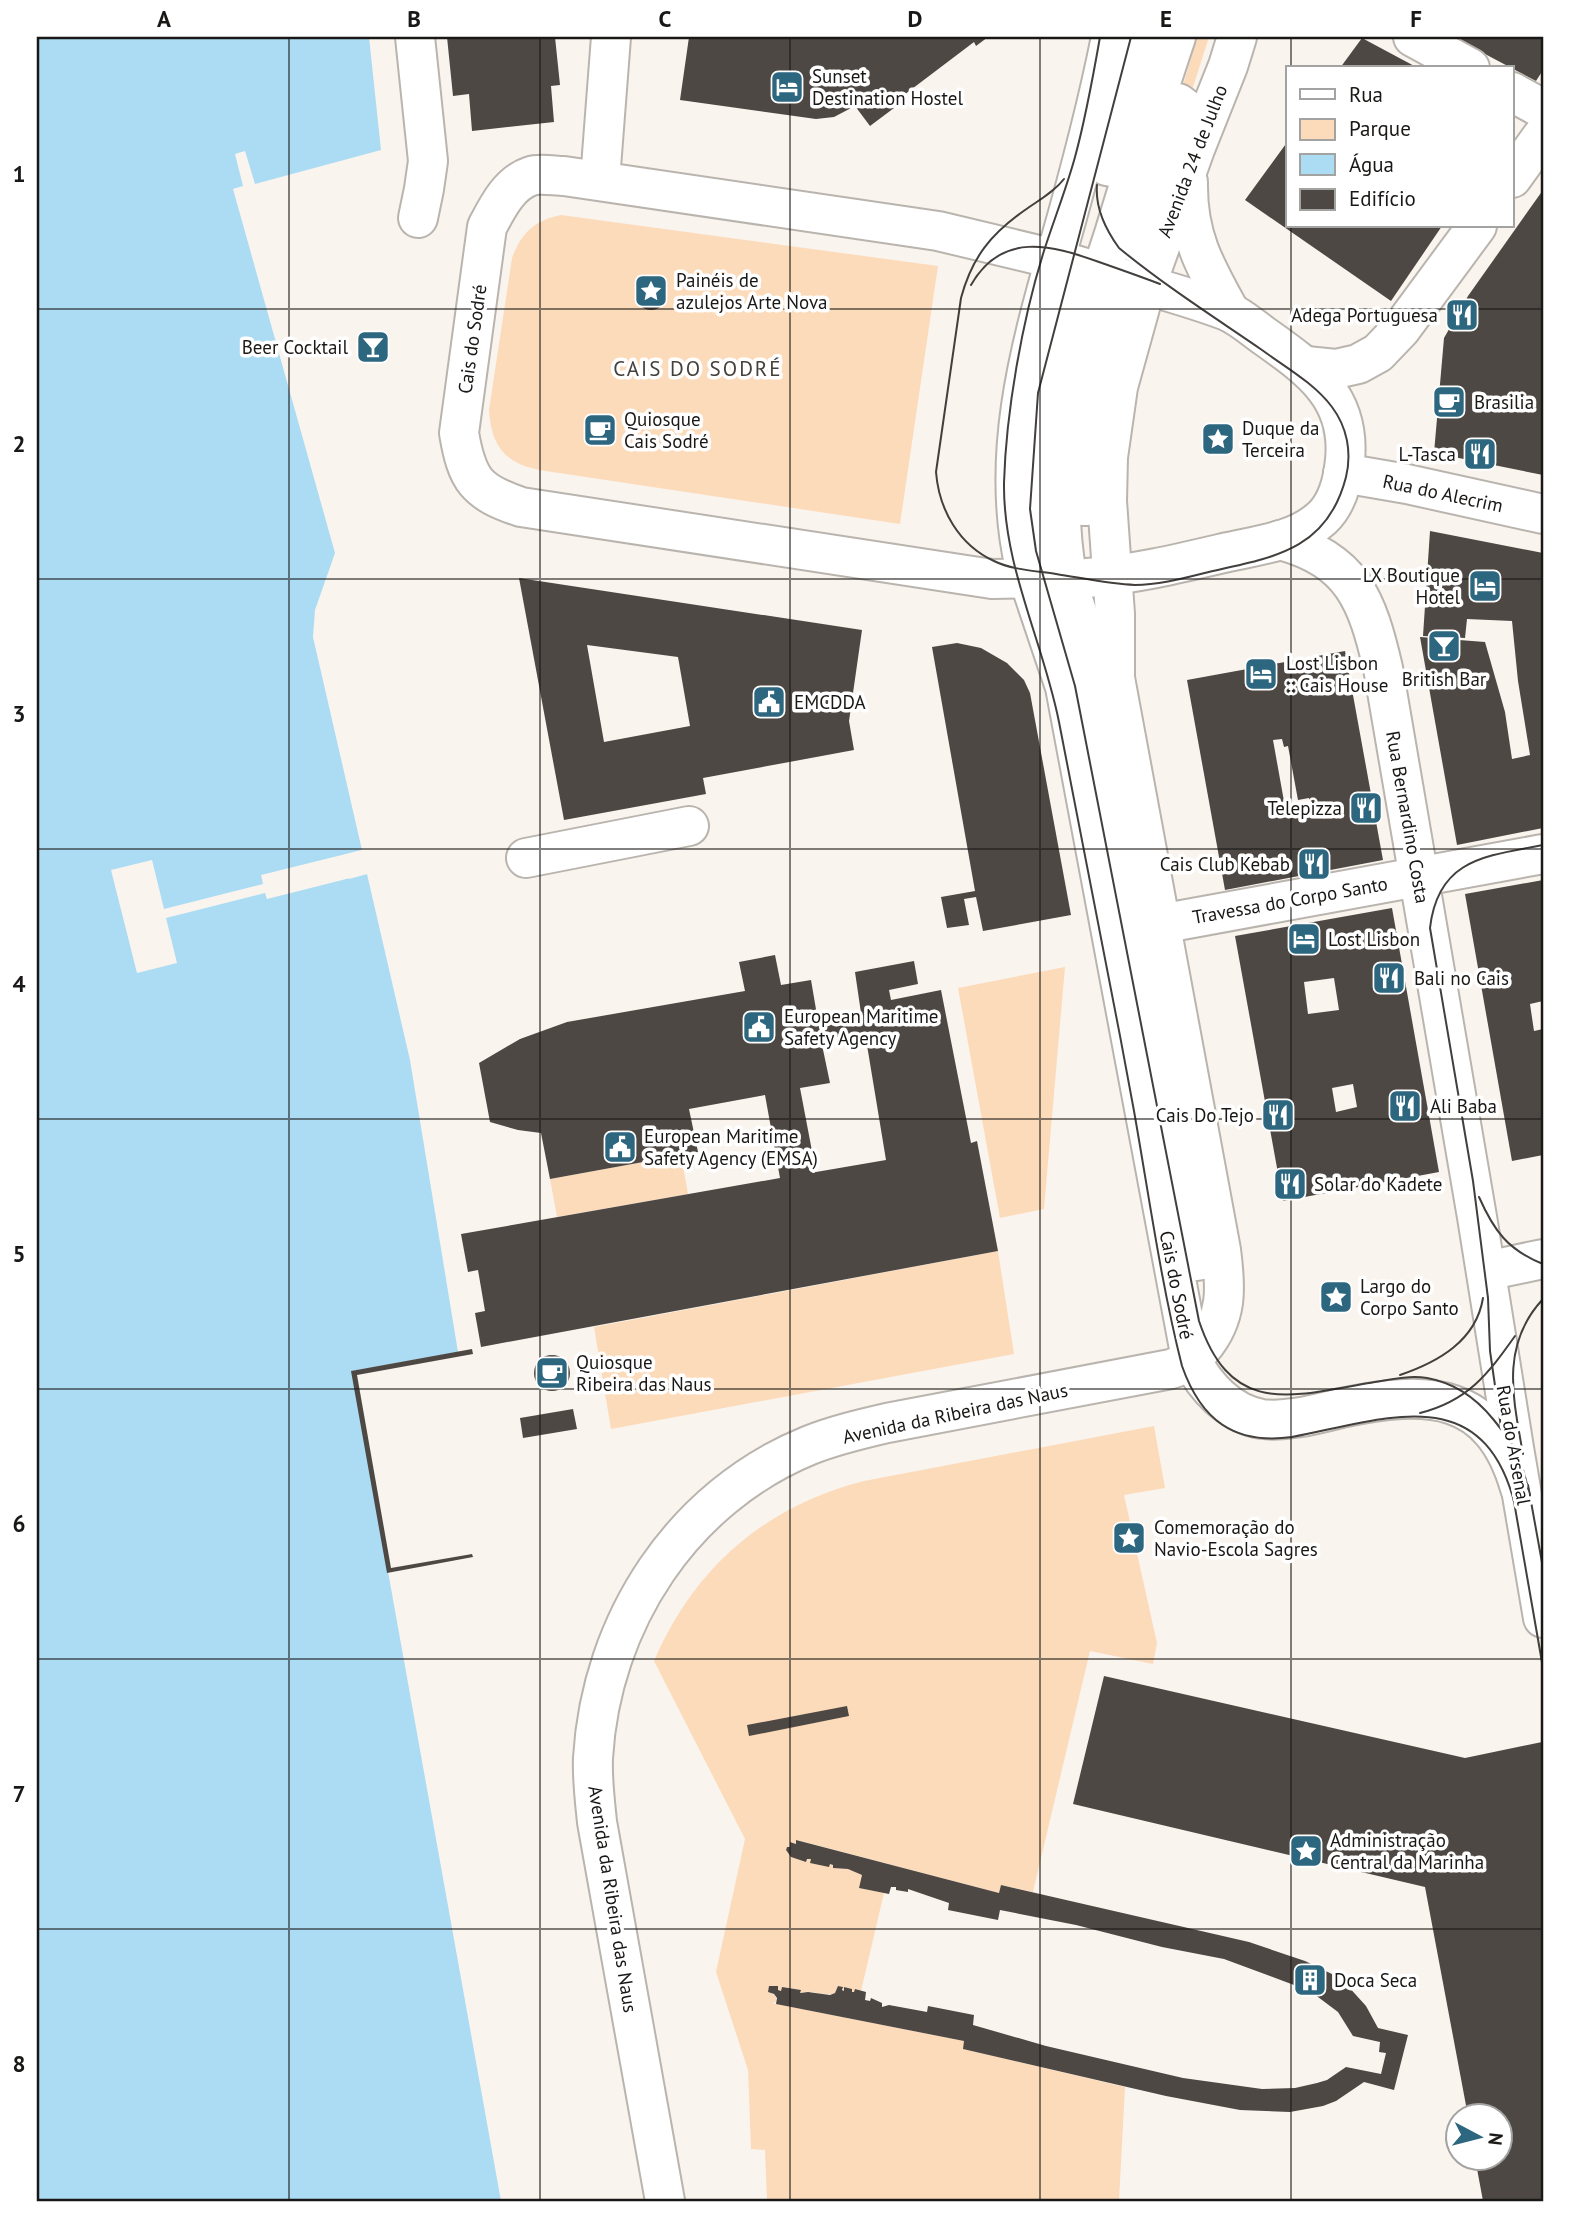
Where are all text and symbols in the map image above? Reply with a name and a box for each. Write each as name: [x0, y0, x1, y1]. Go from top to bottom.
text: A: [157, 4, 171, 33]
text: B: [407, 4, 421, 33]
text: C: [659, 4, 672, 33]
text: D: [908, 4, 922, 33]
text: E: [1160, 4, 1172, 33]
text: F: [1410, 4, 1422, 33]
place label: Sunset Destination Hostel: [812, 64, 963, 110]
legend: [1286, 66, 1514, 228]
hotel icon: Sunset Destination Hostel: [768, 68, 806, 106]
street label: Avenida 24 de Julho: [1152, 81, 1232, 241]
text: Rua: [1349, 81, 1383, 108]
text: Parque: [1349, 115, 1411, 142]
text: Água: [1349, 151, 1394, 178]
text: 1: [12, 159, 26, 188]
text: Edifício: [1349, 185, 1416, 212]
place label: Painéis de azulejos Arte Nova: [676, 268, 828, 314]
place icon: Painéis de azulejos Arte Nova: [632, 272, 670, 310]
street label: Cais do Sodré: [452, 283, 492, 395]
restaurant icon: Adega Portuguesa: [1443, 296, 1481, 334]
place label: Adega Portuguesa: [1291, 303, 1438, 327]
bar icon: Beer Cocktail: [354, 328, 392, 366]
place label: Beer Cocktail: [242, 335, 348, 359]
district label: CAIS DO SODRÉ: [613, 355, 783, 382]
cafe icon: Brasilia: [1430, 383, 1468, 421]
place label: Brasilia: [1474, 390, 1534, 414]
place label: Quiosque Cais Sodré: [624, 407, 709, 453]
cafe icon: Quiosque Cais Sodré: [581, 411, 619, 449]
place label: Duque da Terceira: [1242, 416, 1319, 462]
place icon: Duque da Terceira: [1199, 420, 1237, 458]
text: 2: [12, 429, 26, 458]
restaurant icon: L-Tasca: [1461, 435, 1499, 473]
place label: L-Tasca: [1398, 442, 1456, 466]
street label: Rua do Alecrim: [1381, 469, 1505, 517]
place label: LX Boutique Hotel: [1363, 563, 1460, 609]
hotel icon: LX Boutique Hotel: [1466, 567, 1504, 605]
bar icon: British Bar: [1425, 627, 1463, 665]
place label: Lost Lisbon :: Cais House: [1286, 651, 1388, 697]
hotel icon: Lost Lisbon :: Cais House: [1242, 655, 1280, 693]
place label: British Bar: [1402, 667, 1487, 691]
public building icon: EMCDDA: [750, 683, 788, 721]
place label: EMCDDA: [794, 690, 866, 714]
text: 3: [12, 699, 26, 728]
street label: Rua Bernardino Costa: [1381, 729, 1435, 905]
restaurant icon: Telepizza: [1347, 789, 1385, 827]
place label: Telepizza: [1267, 796, 1342, 820]
restaurant icon: Cais Club Kebab: [1295, 845, 1333, 883]
place label: Cais Club Kebab: [1160, 852, 1290, 876]
street label: Travessa do Corpo Santo: [1191, 871, 1389, 929]
hotel icon: Lost Lisbon: [1285, 920, 1323, 958]
place label: Lost Lisbon: [1328, 927, 1420, 951]
restaurant icon: Bali no Cais: [1370, 959, 1408, 997]
place label: Bali no Cais: [1414, 966, 1509, 990]
text: 4: [12, 969, 26, 998]
place label: European Maritime Safety Agency: [784, 1004, 939, 1050]
public building icon: European Maritime Safety Agency: [740, 1008, 778, 1046]
restaurant icon: Ali Baba: [1386, 1087, 1424, 1125]
place label: Ali Baba: [1430, 1094, 1497, 1118]
restaurant icon: Cais Do Tejo: [1259, 1096, 1297, 1134]
place label: Cais Do Tejo: [1156, 1103, 1254, 1127]
place label: European Maritime Safety Agency (EMSA): [644, 1124, 818, 1170]
public building icon: European Maritime Safety Agency (EMSA): [601, 1128, 639, 1166]
restaurant icon: Solar do Kadete: [1271, 1165, 1309, 1203]
place label: Solar do Kadete: [1314, 1172, 1443, 1196]
street label: Cais do Sodré: [1155, 1229, 1199, 1341]
text: 5: [12, 1239, 26, 1268]
place label: Largo do Corpo Santo: [1360, 1274, 1459, 1320]
place icon: Largo do Corpo Santo: [1317, 1278, 1355, 1316]
place label: Quiosque Ribeira das Naus: [576, 1350, 712, 1396]
cafe icon: Quiosque Ribeira das Naus: [533, 1354, 571, 1392]
street label: Avenida da Ribeira das Naus: [840, 1377, 1070, 1449]
street label: Rua do Arsenal: [1492, 1383, 1536, 1507]
text: 6: [12, 1509, 26, 1538]
place label: Comemoração do Navio-Escola Sagres: [1154, 1515, 1318, 1561]
place icon: Comemoração do Navio-Escola Sagres: [1110, 1519, 1148, 1557]
text: 7: [12, 1779, 26, 1808]
street label: Avenida da Ribeira das Naus: [583, 1784, 643, 2014]
place label: Administração Central da Marinha: [1330, 1828, 1484, 1874]
place icon: Administração Central da Marinha: [1287, 1832, 1325, 1870]
building icon: Doca Seca: [1291, 1961, 1329, 1999]
place label: Doca Seca: [1334, 1968, 1417, 1992]
text: 8: [12, 2049, 26, 2078]
north arrow: [1444, 2102, 1514, 2172]
text: N: [1483, 2131, 1509, 2147]

